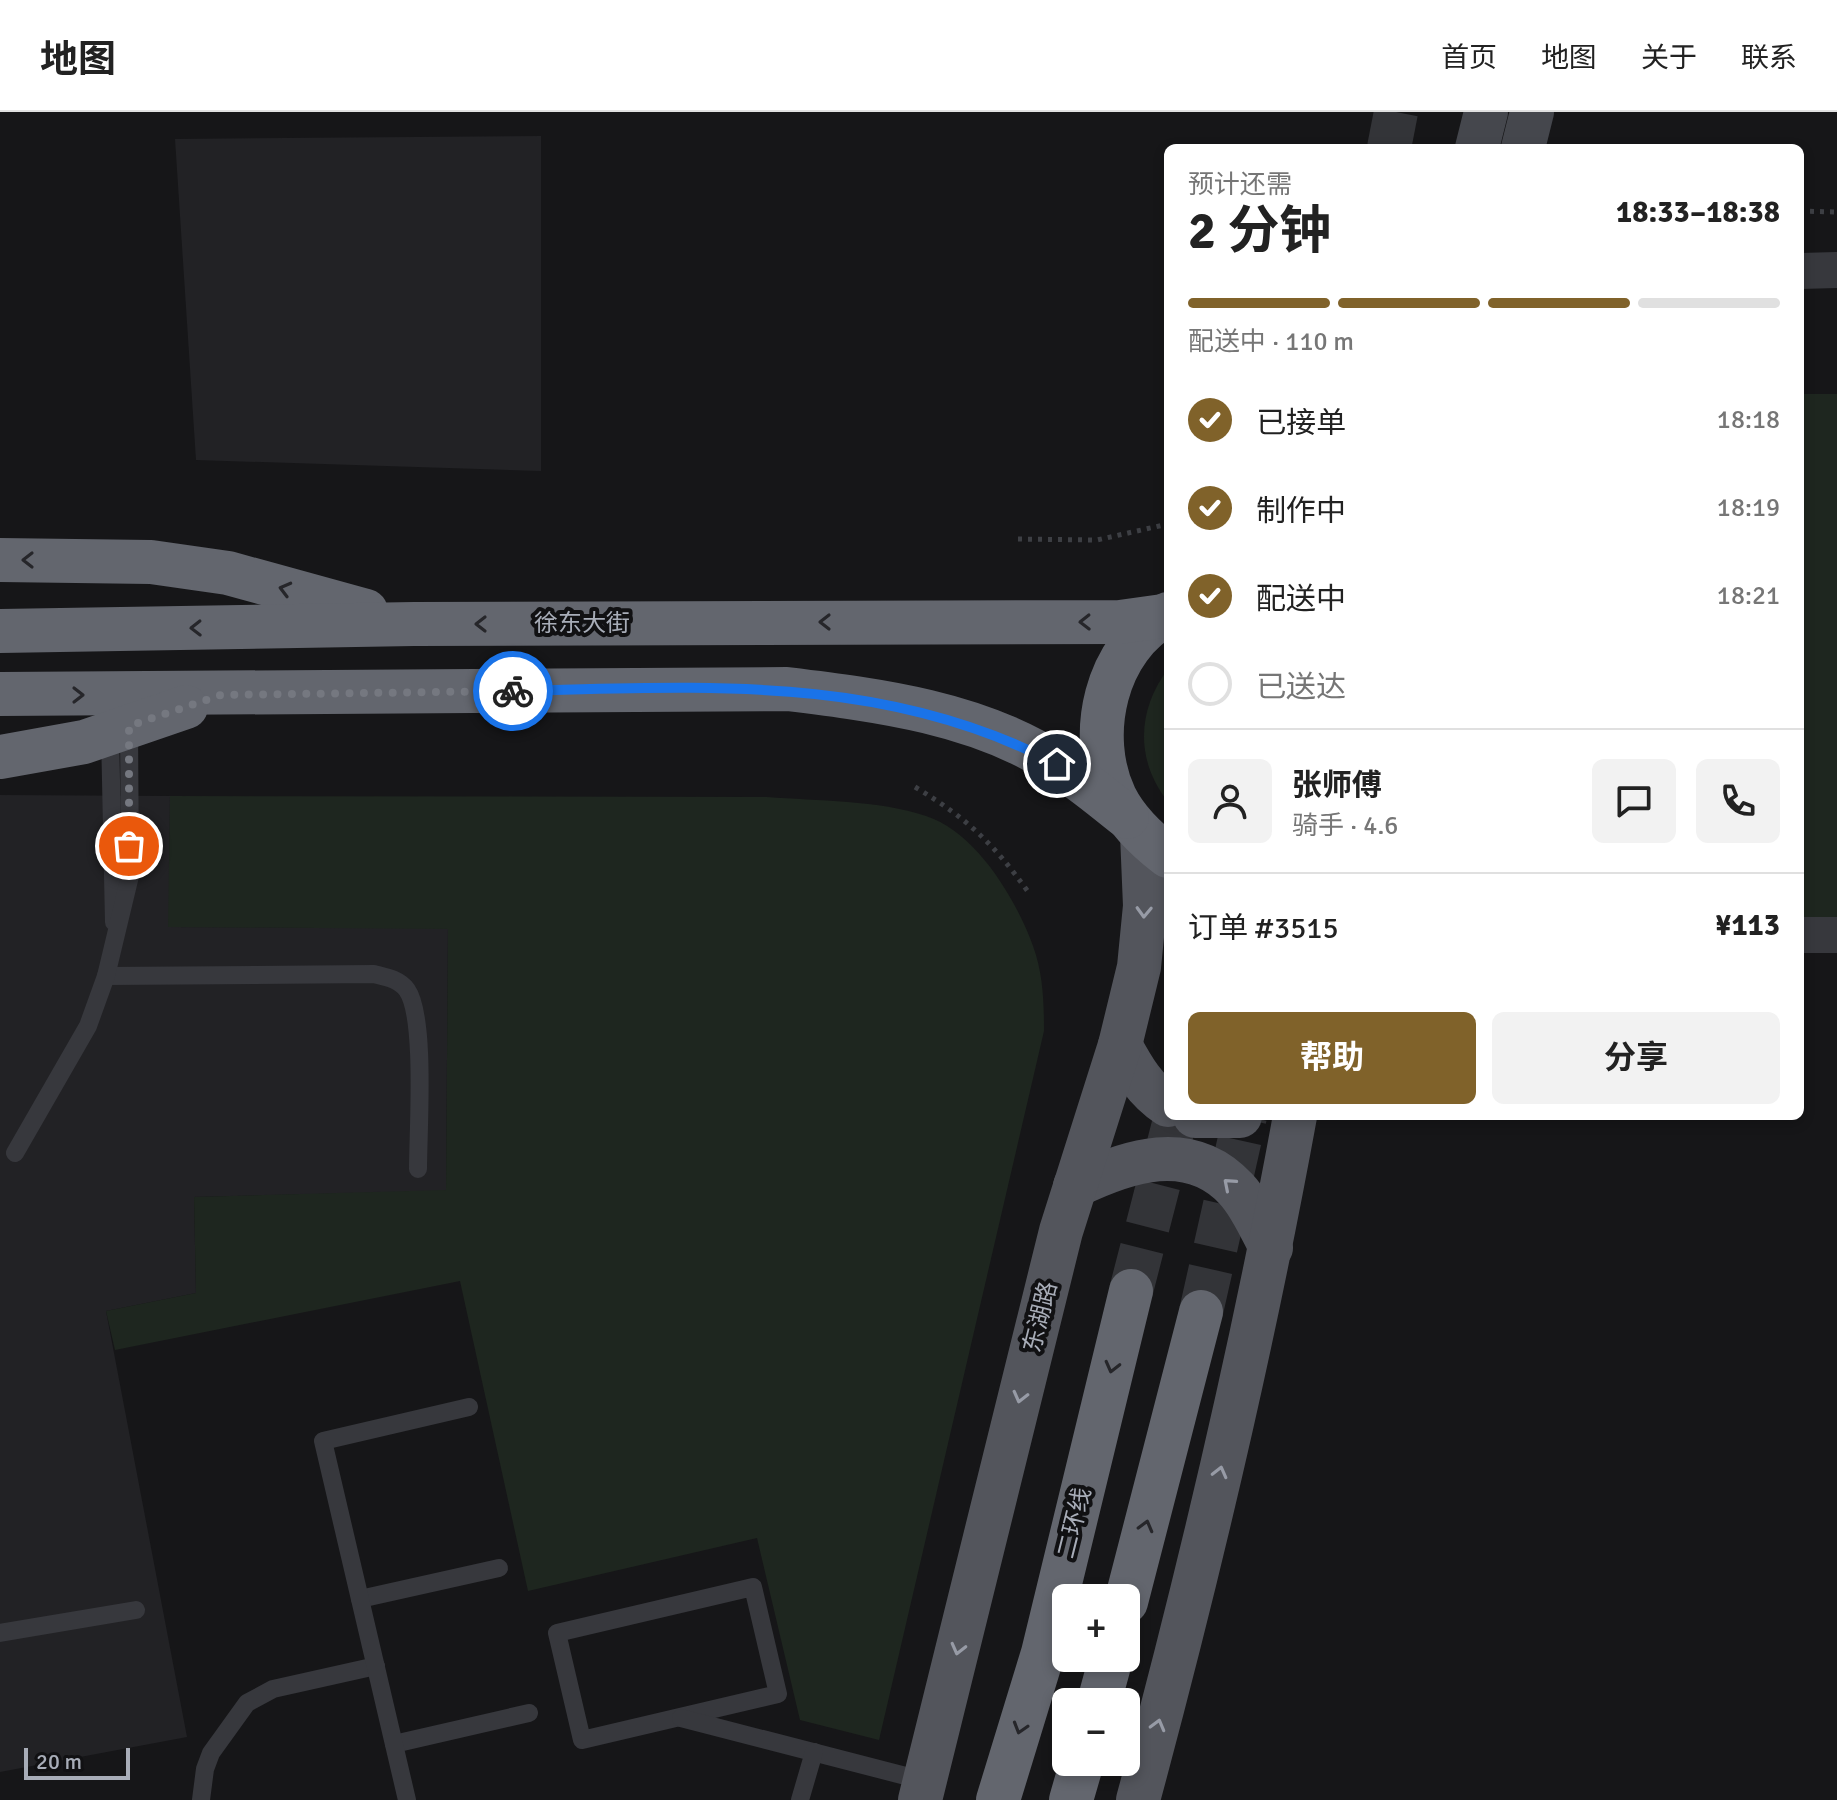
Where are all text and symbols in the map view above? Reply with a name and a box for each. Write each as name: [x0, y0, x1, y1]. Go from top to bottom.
text: 地图: [40, 36, 116, 83]
text: 首页: [1441, 41, 1497, 75]
text: 地图: [1541, 41, 1597, 75]
text: 关于: [1641, 41, 1697, 75]
text: 联系: [1741, 41, 1797, 75]
text: 预计还需: [1188, 169, 1292, 201]
text: 18:33–18:38: [1616, 194, 1780, 231]
text: 2 分钟: [1188, 199, 1332, 263]
text: 配送中 · 110 m: [1188, 326, 1354, 358]
icon: check: [1188, 398, 1232, 442]
text: 18:18: [1717, 404, 1780, 436]
text: 已接单: [1256, 405, 1346, 442]
icon: check: [1188, 486, 1232, 530]
text: 18:19: [1717, 492, 1780, 524]
text: 制作中: [1256, 493, 1346, 530]
one-way arrow: [21, 551, 34, 569]
icon: check: [1188, 574, 1232, 618]
text: 18:21: [1717, 580, 1780, 612]
text: 配送中: [1256, 581, 1346, 618]
one-way arrow: [278, 582, 292, 598]
street label: 徐东大街: [534, 608, 630, 638]
one-way arrow: [818, 613, 831, 631]
one-way arrow: [1078, 613, 1091, 631]
one-way arrow: [474, 615, 487, 632]
one-way arrow: [189, 619, 202, 636]
courier: [473, 651, 553, 731]
icon: bike: [491, 669, 535, 713]
text: 已送达: [1256, 669, 1346, 706]
one-way arrow: [72, 686, 85, 704]
pin: [1023, 730, 1091, 798]
icon: home: [1035, 742, 1079, 786]
button: person: [1188, 759, 1272, 843]
button: chat: [1592, 759, 1676, 843]
button: phone: [1696, 759, 1780, 843]
text: 张师傅: [1292, 767, 1382, 804]
text: 骑手 · 4.6: [1292, 810, 1398, 842]
pin: [95, 812, 163, 880]
icon: bag: [107, 824, 151, 868]
one-way arrow: [1136, 906, 1153, 919]
text: ¥113: [1715, 907, 1780, 944]
text: 订单 #3515: [1188, 910, 1339, 947]
button: 帮助: [1188, 1012, 1476, 1104]
button: 分享: [1492, 1012, 1780, 1104]
one-way arrow: [1223, 1179, 1238, 1193]
street label: 东湖路: [1017, 1278, 1063, 1356]
one-way arrow: [1105, 1360, 1122, 1374]
one-way arrow: [1013, 1390, 1030, 1403]
one-way arrow: [1211, 1466, 1228, 1479]
street label: 二环线: [1051, 1484, 1097, 1562]
one-way arrow: [1136, 1520, 1153, 1534]
map controls: [1052, 1584, 1140, 1776]
button: +: [1052, 1584, 1140, 1672]
one-way arrow: [951, 1642, 968, 1656]
button: −: [1052, 1688, 1140, 1776]
one-way arrow: [1149, 1718, 1166, 1732]
one-way arrow: [1013, 1720, 1029, 1734]
scale bar: [24, 1744, 130, 1780]
text: 20 m: [36, 1748, 82, 1775]

